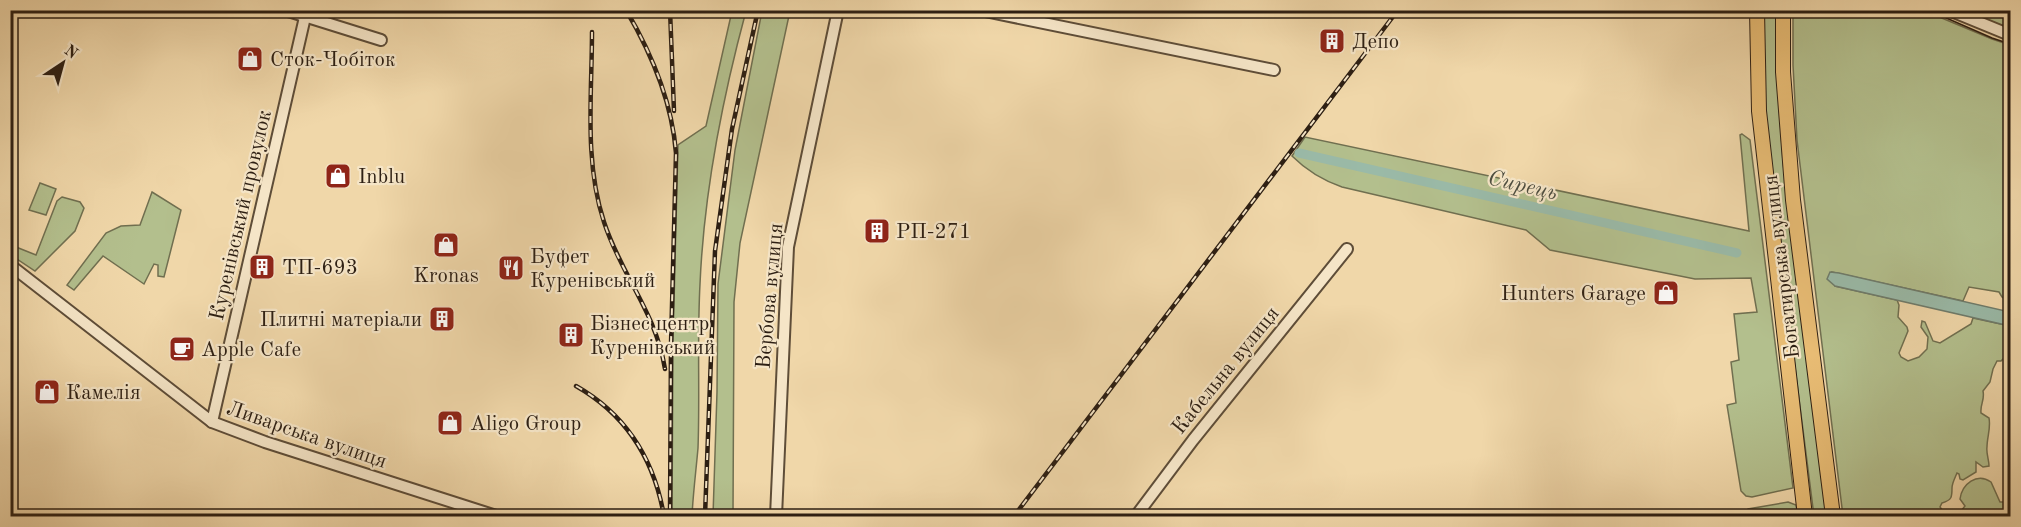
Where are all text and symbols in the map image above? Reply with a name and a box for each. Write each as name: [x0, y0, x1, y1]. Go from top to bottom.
building icon: Депо: [1317, 26, 1347, 56]
place label: Депо: [1352, 32, 1399, 53]
north arrow: [33, 33, 93, 93]
text: N: [61, 42, 81, 63]
shop icon: Сток-Чобіток: [235, 44, 265, 74]
place label: Сток-Чобіток: [270, 50, 396, 71]
street label: Куренівський провулок: [207, 108, 276, 323]
shop icon: Inblu: [323, 161, 353, 191]
place label: Inblu: [358, 167, 405, 188]
water label: Сирець: [1486, 167, 1560, 205]
street label: Богатирська вулиця: [1761, 174, 1804, 360]
building icon: РП-271: [862, 216, 892, 246]
street label: Вербова вулиця: [754, 222, 787, 370]
place label: РП-271: [896, 222, 971, 243]
shop icon: Kronas: [431, 230, 461, 260]
place label: Буфет Куренівський: [530, 247, 655, 292]
building icon: ТП-693: [247, 252, 277, 282]
restaurant icon: Буфет Куренівський: [496, 253, 526, 283]
place label: ТП-693: [282, 258, 358, 279]
place label: Kronas: [413, 266, 479, 287]
shop icon: Hunters Garage: [1651, 278, 1681, 308]
place label: Hunters Garage: [1501, 284, 1646, 305]
street label: Кабельна вулиця: [1169, 303, 1284, 439]
building icon: Плитні матеріали: [427, 304, 457, 334]
place label: Плитні матеріали: [260, 310, 422, 331]
place label: Бізнес центр Куренівський: [590, 314, 715, 359]
building icon: Бізнес центр Куренівський: [556, 320, 586, 350]
cafe icon: Apple Cafe: [167, 334, 197, 364]
place label: Apple Cafe: [201, 340, 301, 361]
shop icon: Камелія: [32, 377, 62, 407]
place label: Камелія: [66, 383, 141, 404]
street label: Ливарська вулиця: [224, 398, 389, 473]
shop icon: Aligo Group: [435, 408, 465, 438]
place label: Aligo Group: [470, 414, 581, 435]

